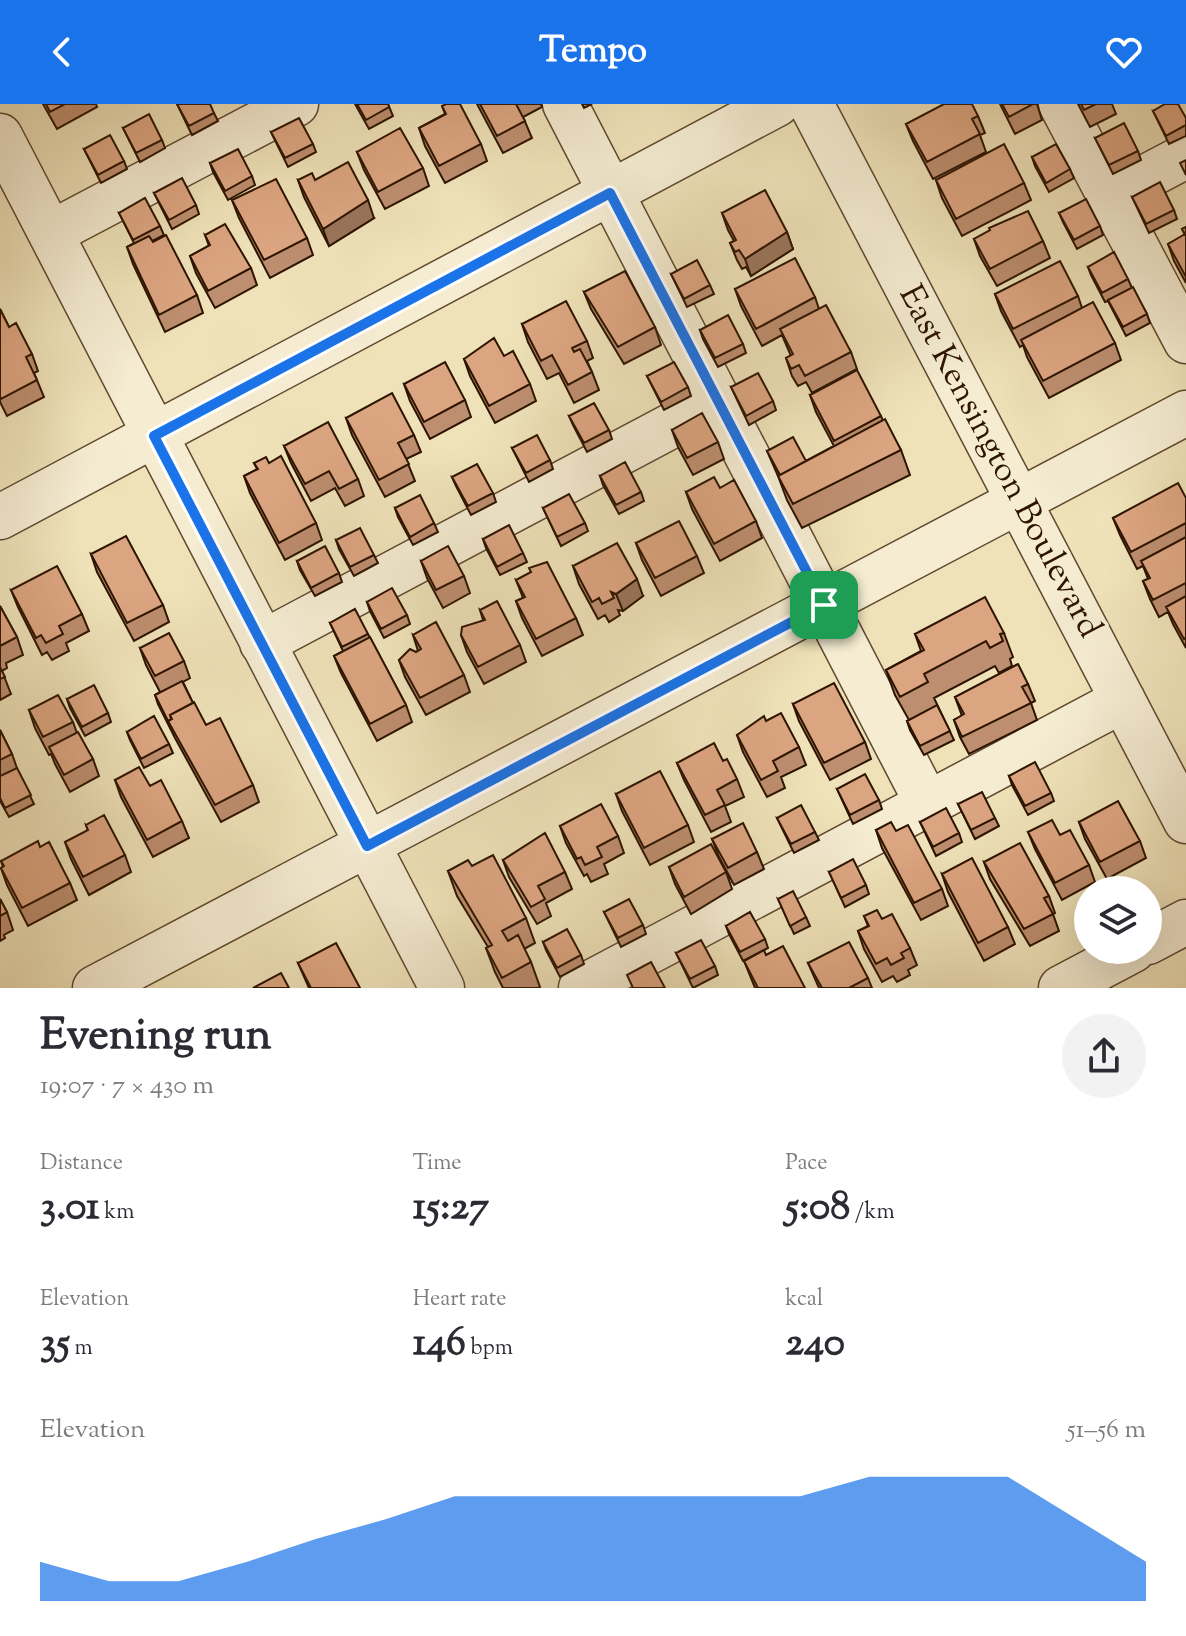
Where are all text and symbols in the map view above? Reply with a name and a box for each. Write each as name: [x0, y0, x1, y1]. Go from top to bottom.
text: Tempo: [539, 26, 647, 78]
icon: back: [40, 30, 84, 74]
icon: heart: [1102, 30, 1146, 74]
street label: East Kensington Boulevard: [885, 277, 1113, 647]
pin: [790, 571, 858, 639]
icon: arrive: [802, 583, 846, 627]
map controls: [1074, 876, 1162, 964]
button: layers: [1074, 876, 1162, 964]
text: Evening run: [40, 1006, 272, 1069]
button: share: [1062, 1014, 1146, 1098]
text: 19:07 · 7 × 430 m: [40, 1068, 214, 1105]
text: Distance: [40, 1148, 123, 1180]
text: Time: [413, 1148, 462, 1180]
text: Pace: [785, 1148, 827, 1180]
text: 3.01: [40, 1180, 100, 1237]
text: 15:27: [413, 1180, 489, 1237]
text: 5:08: [785, 1180, 850, 1237]
text: km: [100, 1197, 134, 1229]
text: /km: [850, 1197, 895, 1229]
text: Elevation: [40, 1284, 129, 1316]
text: Heart rate: [413, 1284, 507, 1316]
text: kcal: [785, 1284, 823, 1316]
text: 35: [40, 1316, 70, 1373]
text: 146: [413, 1316, 466, 1373]
text: 240: [785, 1316, 845, 1373]
text: m: [70, 1333, 93, 1365]
text: bpm: [466, 1333, 513, 1365]
text: Elevation: [40, 1412, 145, 1449]
text: 51–56 m: [1067, 1412, 1146, 1449]

